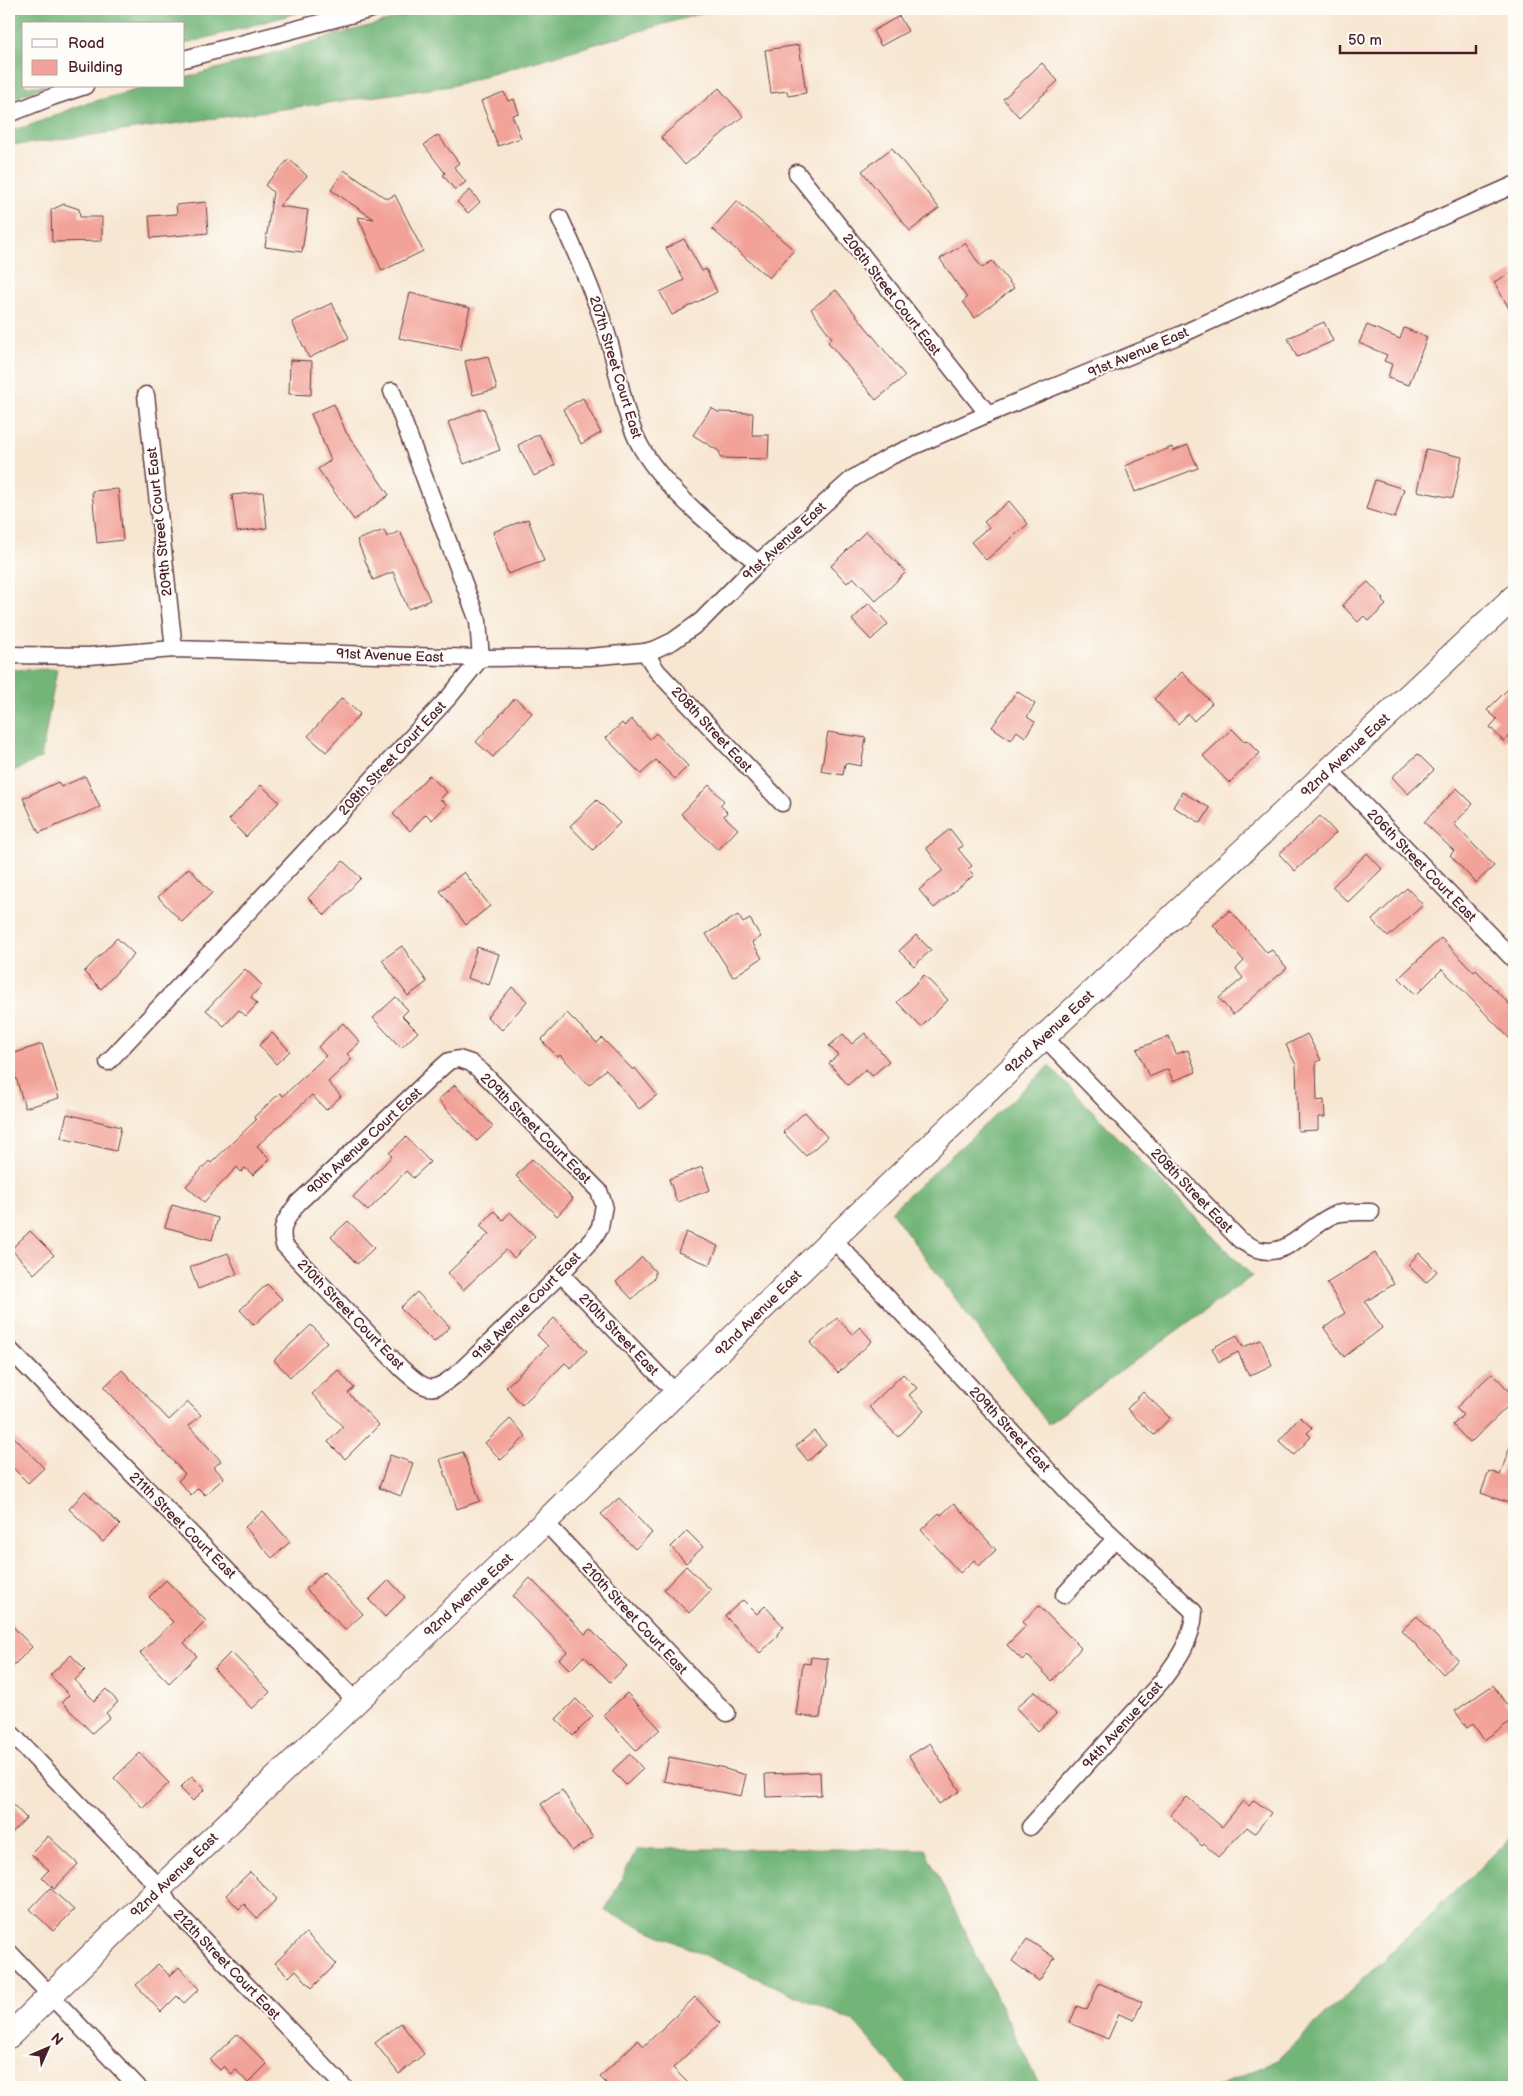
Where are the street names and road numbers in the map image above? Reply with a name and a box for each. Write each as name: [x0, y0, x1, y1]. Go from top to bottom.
street label: 206th Street Court East: [839, 230, 945, 359]
street label: 207th Street Court East: [586, 294, 646, 441]
street label: 91st Avenue East: [1085, 323, 1192, 381]
street label: 209th Street Court East: [143, 446, 176, 597]
street label: 91st Avenue East: [739, 498, 830, 584]
street label: 91st Avenue East: [336, 645, 445, 666]
street label: 208th Street East: [668, 683, 756, 776]
street label: 208th Street Court East: [335, 697, 450, 819]
street label: 92nd Avenue East: [1297, 709, 1394, 801]
street label: 206th Street Court East: [1363, 805, 1480, 926]
street label: 92nd Avenue East: [1001, 986, 1098, 1078]
street label: 209th Street Court East: [477, 1069, 595, 1188]
street label: 90th Avenue Court East: [304, 1083, 426, 1199]
street label: 208th Street East: [1147, 1145, 1237, 1237]
street label: 91st Avenue Court East: [469, 1248, 585, 1364]
street label: 210th Street Court East: [294, 1256, 408, 1374]
street label: 92nd Avenue East: [712, 1266, 806, 1360]
street label: 210th Street East: [575, 1290, 663, 1380]
street label: 209th Street East: [966, 1383, 1054, 1476]
street label: 211th Street Court East: [126, 1468, 240, 1583]
street label: 92nd Avenue East: [420, 1549, 517, 1641]
street label: 210th Street Court East: [578, 1559, 691, 1678]
street label: 94th Avenue East: [1079, 1678, 1166, 1772]
street label: 92nd Avenue East: [127, 1829, 222, 1921]
street label: 212th Street Court East: [170, 1906, 284, 2024]

